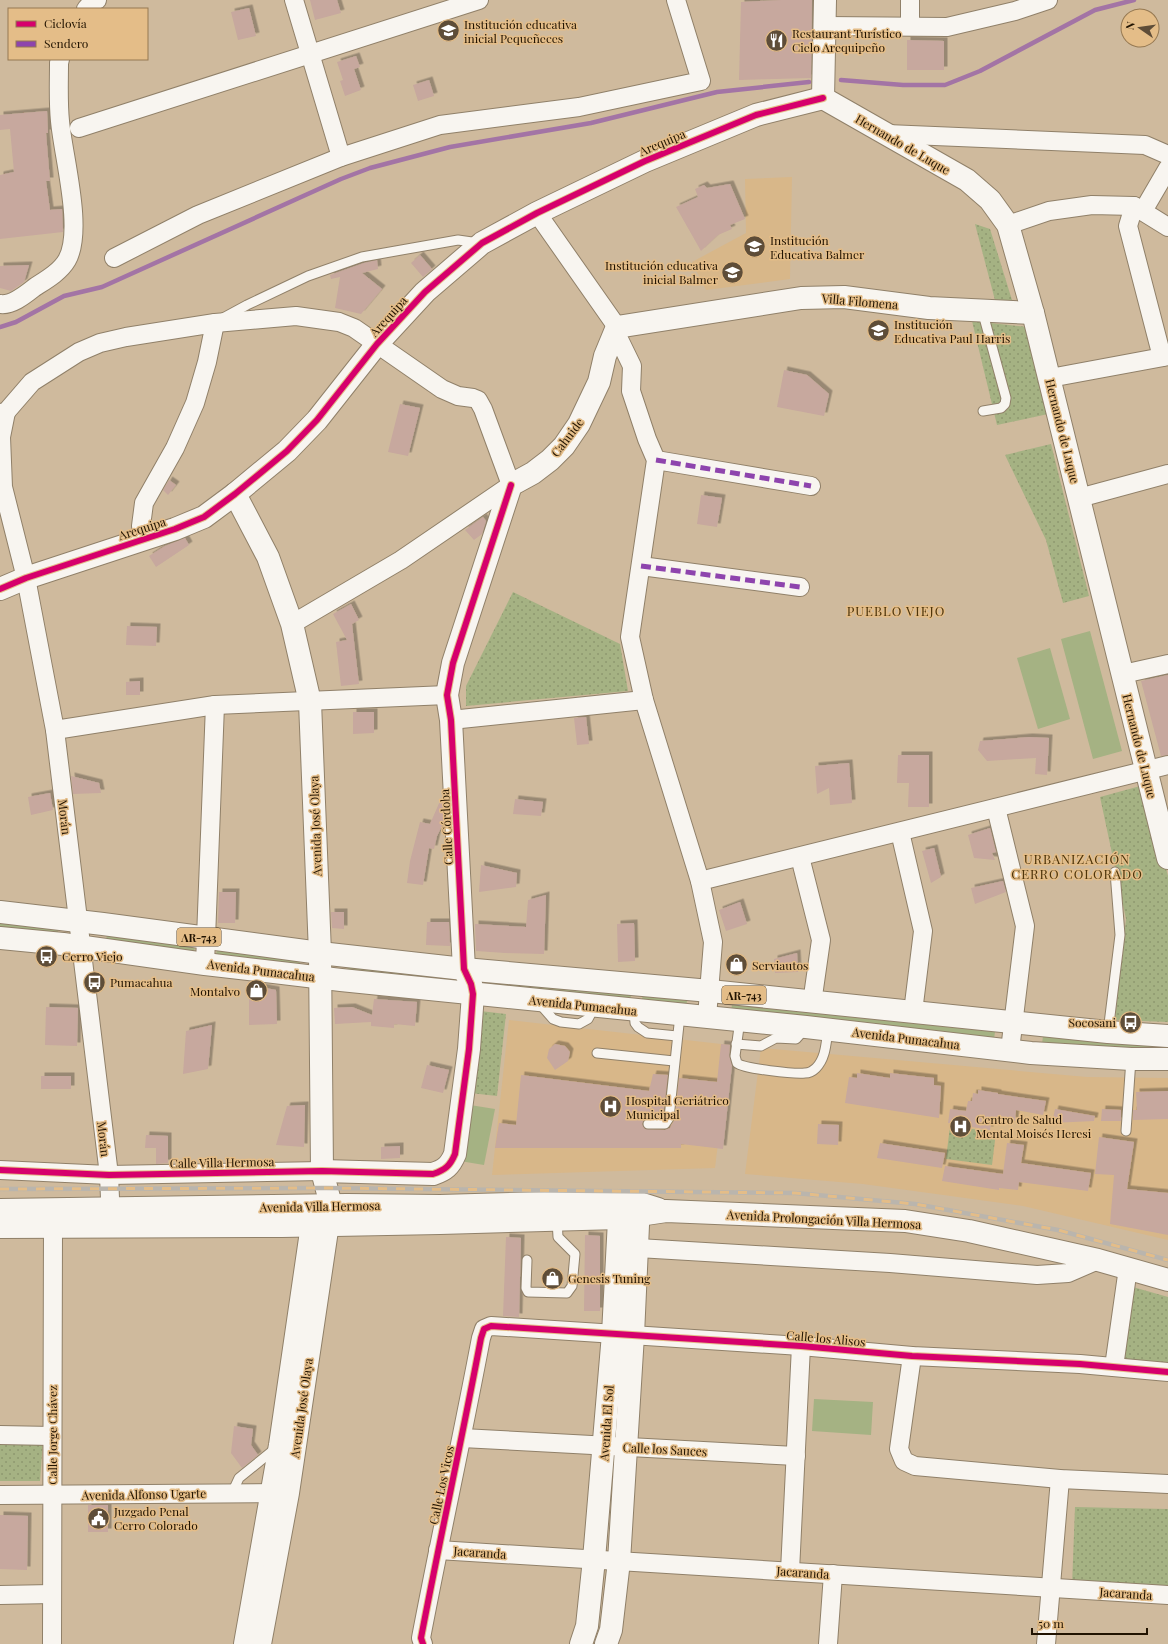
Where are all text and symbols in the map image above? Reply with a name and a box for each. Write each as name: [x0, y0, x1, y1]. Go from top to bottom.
legend: [8, 8, 148, 60]
north arrow: [1120, 8, 1160, 48]
text: Ciclovía: [44, 15, 87, 31]
place label: Institución educativa inicial Pequeñeces: [464, 16, 577, 46]
school or university icon: Institución educativa inicial Pequeñeces: [436, 18, 462, 44]
text: N: [1122, 20, 1138, 31]
place label: Restaurant Turístico Cielo Arequipeño: [792, 25, 902, 55]
restaurant icon: Restaurant Turístico Cielo Arequipeño: [764, 27, 790, 53]
text: Sendero: [44, 35, 89, 51]
street label: Hernando de Luque: [853, 110, 953, 178]
street label: Arequipa: [635, 125, 688, 159]
place label: Institución Educativa Balmer: [770, 232, 865, 262]
school or university icon: Institución Educativa Balmer: [742, 234, 768, 260]
place label: Institución educativa inicial Balmer: [605, 257, 719, 287]
school or university icon: Institución educativa inicial Balmer: [720, 259, 746, 285]
street label: Villa Filomena: [820, 290, 899, 312]
street label: Arequipa: [365, 292, 410, 340]
place label: Institución Educativa Paul Harris: [894, 316, 1010, 346]
school or university icon: Institución Educativa Paul Harris: [865, 318, 891, 344]
street label: Hernando de Luque: [1042, 377, 1084, 485]
street label: Cahuide: [547, 414, 587, 460]
street label: Arequipa: [115, 513, 168, 543]
district label: PUEBLO VIEJO: [847, 602, 945, 619]
street label: Hernando de Luque: [1119, 692, 1161, 800]
street label: Avenida José Olaya: [305, 775, 325, 878]
street label: Calle Córdoba: [436, 788, 456, 865]
street label: Morán: [55, 799, 75, 835]
district label: URBANIZACIÓN CERRO COLORADO: [1011, 850, 1143, 882]
road number: AR-743: [177, 928, 221, 946]
bus stop icon: Cerro Viejo: [33, 943, 59, 969]
place label: Cerro Viejo: [62, 948, 123, 964]
shop icon: Serviautos: [723, 952, 749, 978]
street label: Avenida Pumacahua: [205, 955, 316, 985]
place label: Serviautos: [752, 957, 808, 973]
bus stop icon: Pumacahua: [82, 969, 108, 995]
place label: Pumacahua: [110, 974, 172, 990]
shop icon: Montalvo: [243, 978, 269, 1004]
place label: Montalvo: [190, 983, 240, 999]
road number: AR-743: [722, 986, 766, 1004]
street label: Avenida Pumacahua: [527, 991, 638, 1019]
bus stop icon: Socosani: [1118, 1009, 1144, 1035]
place label: Socosani: [1069, 1014, 1116, 1030]
street label: Avenida Pumacahua: [850, 1023, 961, 1053]
place label: Hospital Geriátrico Municipal: [626, 1092, 729, 1122]
hospital icon: Hospital Geriátrico Municipal: [598, 1094, 624, 1120]
place label: Centro de Salud Mental Moisés Heresi: [976, 1111, 1092, 1141]
hospital icon: Centro de Salud Mental Moisés Heresi: [947, 1113, 973, 1139]
street label: Morán: [94, 1121, 114, 1157]
street label: Calle Villa Hermosa: [169, 1153, 275, 1171]
street label: Avenida Villa Hermosa: [259, 1197, 381, 1215]
street label: Avenida Prolongación Villa Hermosa: [725, 1206, 922, 1232]
shop icon: Genesis Tuning: [539, 1265, 565, 1291]
place label: Genesis Tuning: [568, 1270, 651, 1286]
street label: Calle los Alisos: [786, 1327, 866, 1349]
street label: Avenida José Olaya: [286, 1357, 316, 1460]
street label: Avenida El Sol: [595, 1384, 617, 1462]
street label: Calle Jorge Chávez: [44, 1385, 60, 1485]
street label: Calle los Sauces: [622, 1439, 708, 1459]
street label: Calle Los Vicos: [425, 1444, 457, 1526]
street label: Avenida Alfonso Ugarte: [81, 1485, 206, 1503]
place label: Juzgado Penal Cerro Colorado: [113, 1503, 198, 1533]
public building icon: Juzgado Penal Cerro Colorado: [85, 1505, 111, 1531]
street label: Jacaranda: [452, 1542, 507, 1562]
street label: Jacaranda: [775, 1562, 830, 1582]
street label: Jacaranda: [1098, 1583, 1153, 1603]
scale bar: [1032, 1610, 1147, 1636]
text: 50 m: [1038, 1615, 1064, 1631]

